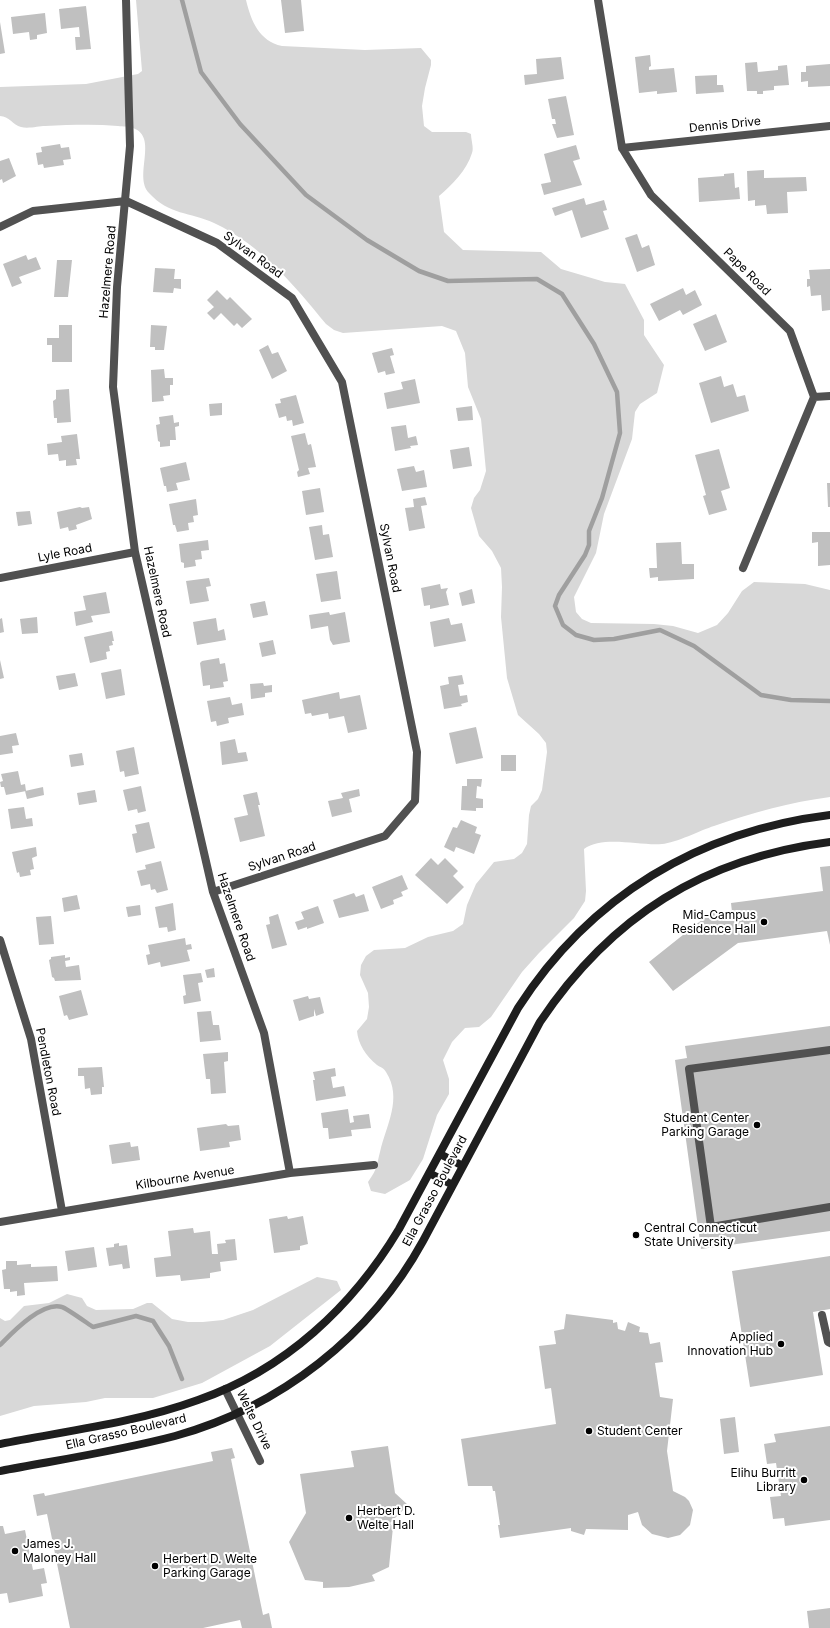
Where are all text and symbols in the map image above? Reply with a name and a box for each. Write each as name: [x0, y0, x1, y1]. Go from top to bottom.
street label: Dennis Drive: [688, 114, 762, 136]
street label: Hazelmere Road: [97, 225, 119, 319]
street label: Sylvan Road: [220, 229, 286, 281]
street label: Pape Road: [720, 245, 774, 299]
street label: Sylvan Road: [376, 522, 404, 594]
street label: Lyle Road: [37, 541, 93, 565]
street label: Hazelmere Road: [140, 545, 174, 639]
street label: Sylvan Road: [246, 839, 318, 875]
street label: Hazelmere Road: [214, 871, 258, 963]
place label: Mid-Campus Residence Hall: [672, 908, 756, 936]
marker: Mid-Campus Residence Hall: [759, 917, 769, 927]
street label: Pendleton Road: [32, 1027, 64, 1117]
place label: Student Center Parking Garage: [661, 1111, 749, 1139]
marker: Student Center Parking Garage: [752, 1120, 762, 1130]
street label: Ella Grasso Boulevard: [400, 1133, 470, 1249]
street label: Kilbourne Avenue: [134, 1163, 236, 1193]
place label: Central Connecticut State University: [644, 1221, 757, 1249]
marker: Central Connecticut State University: [631, 1230, 641, 1240]
place label: Applied Innovation Hub: [687, 1330, 773, 1358]
marker: Applied Innovation Hub: [776, 1339, 786, 1349]
street label: Welte Drive: [233, 1388, 275, 1452]
street label: Ella Grasso Boulevard: [64, 1411, 188, 1453]
place label: Student Center: [597, 1424, 683, 1438]
marker: Student Center: [584, 1426, 594, 1436]
place label: Elihu Burritt Library: [731, 1466, 796, 1494]
marker: Elihu Burritt Library: [799, 1475, 809, 1485]
place label: Herbert D. Welte Hall: [357, 1504, 416, 1532]
marker: Herbert D. Welte Hall: [344, 1513, 354, 1523]
place label: James J. Maloney Hall: [23, 1537, 96, 1565]
marker: James J. Maloney Hall: [10, 1546, 20, 1556]
place label: Herbert D. Welte Parking Garage: [163, 1552, 257, 1580]
marker: Herbert D. Welte Parking Garage: [150, 1561, 160, 1571]

